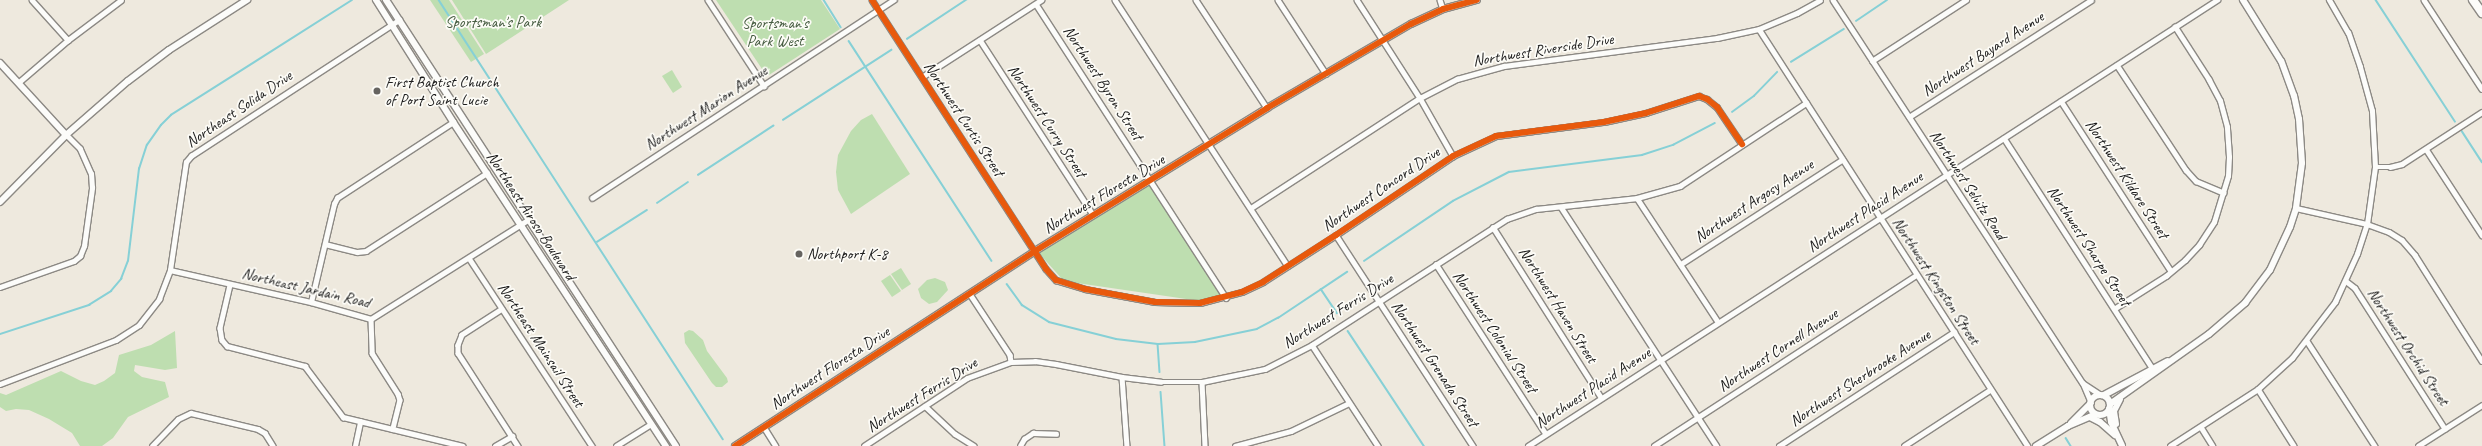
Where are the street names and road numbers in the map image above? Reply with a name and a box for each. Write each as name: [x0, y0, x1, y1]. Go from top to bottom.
street label: Northwest Bayard Avenue: [1919, 7, 2047, 101]
street label: Northwest Byron Street: [1059, 22, 1147, 144]
street label: Northwest Riverside Drive: [1471, 29, 1615, 71]
street label: Northwest Curtis Street: [920, 58, 1008, 180]
street label: Northwest Marion Avenue: [641, 61, 771, 155]
street label: Northwest Curry Street: [1003, 61, 1091, 181]
street label: Northeast Solida Drive: [182, 66, 296, 152]
street label: Northwest Kildare Street: [2081, 116, 2173, 242]
street label: Northwest Selvitz Road: [1926, 127, 2010, 243]
street label: Northwest Concord Drive: [1318, 142, 1444, 236]
street label: Northeast Airoso Boulevard: [482, 148, 580, 284]
street label: Northwest Floresta Drive: [1040, 150, 1168, 238]
street label: Northwest Argosy Avenue: [1691, 155, 1817, 247]
street label: Northwest Placid Avenue: [1803, 167, 1927, 257]
street label: Northwest Sharpe Street: [2043, 182, 2135, 310]
street label: Northwest Kingston Street: [1888, 214, 1984, 348]
street label: Northwest Haven Street: [1514, 243, 1602, 367]
street label: Northeast Jardain Road: [240, 264, 372, 312]
street label: Northwest Colonial Street: [1448, 267, 1542, 397]
street label: Northwest Ferris Drive: [1279, 269, 1397, 353]
street label: Northeast Mainsail Street: [493, 279, 589, 411]
street label: Northwest Orchid Street: [2363, 285, 2453, 409]
street label: Northwest Grenada Street: [1387, 298, 1483, 430]
street label: Northwest Cornell Avenue: [1714, 304, 1842, 396]
street label: Northwest Floresta Drive: [767, 322, 893, 414]
street label: Northwest Sherbrooke Avenue: [1786, 325, 1934, 431]
street label: Northwest Placid Avenue: [1531, 343, 1655, 433]
street label: Northwest Ferris Drive: [863, 353, 981, 437]

